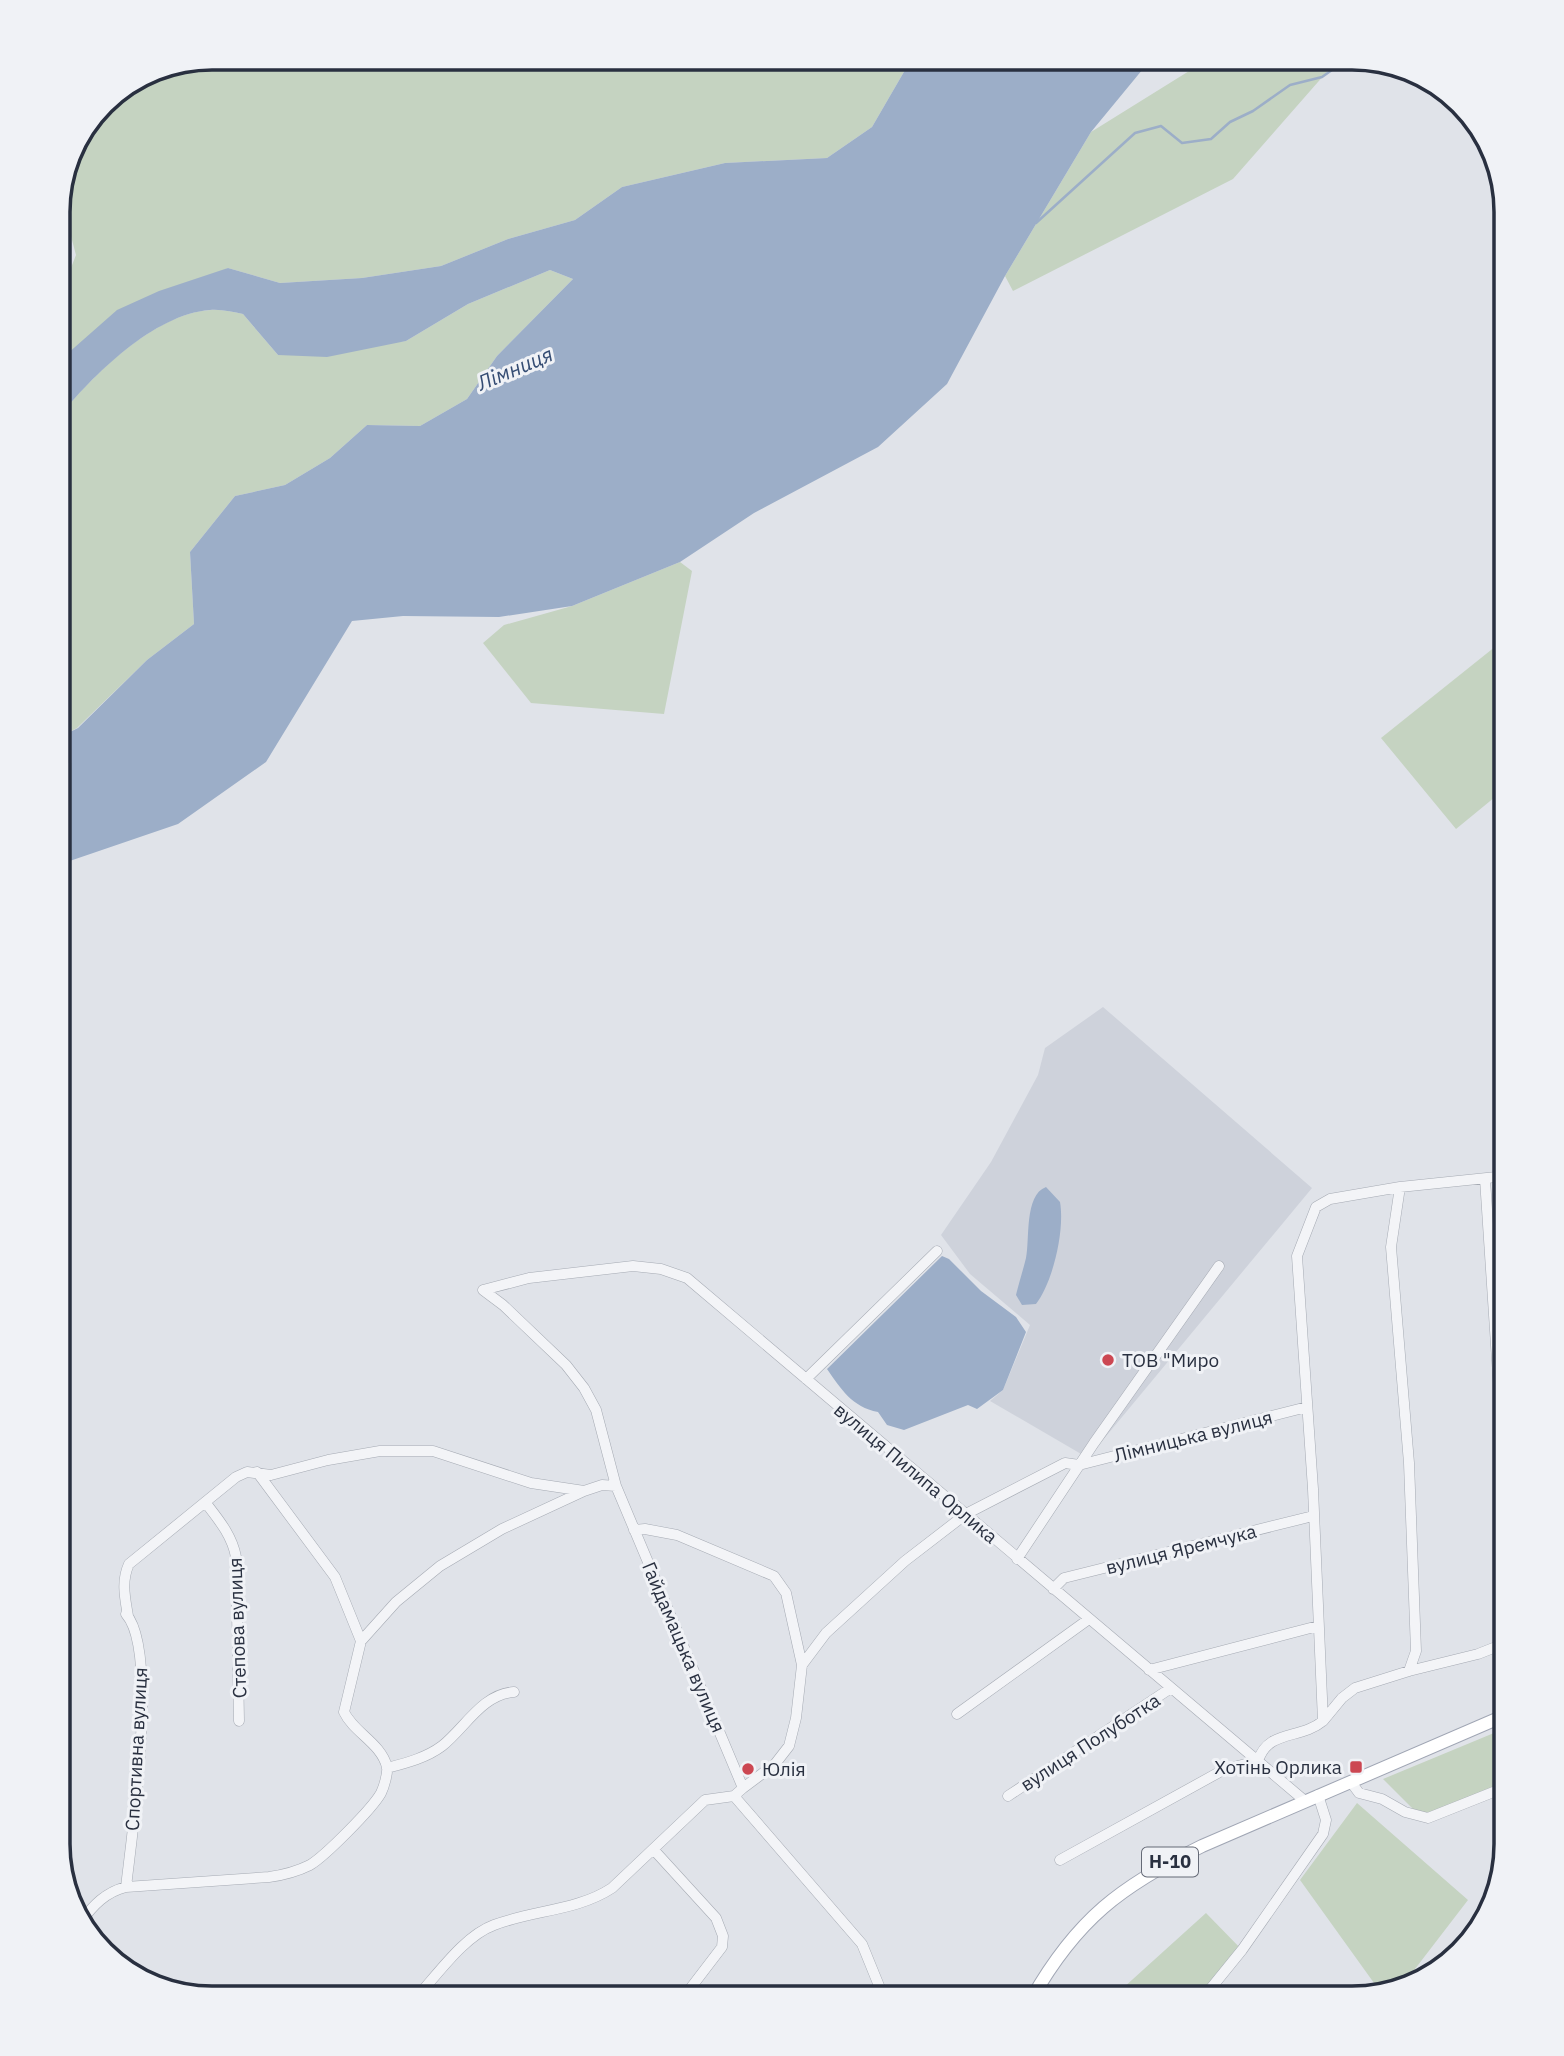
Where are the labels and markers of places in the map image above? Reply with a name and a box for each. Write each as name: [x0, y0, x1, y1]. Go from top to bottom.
place label: ТОВ "Миро: [1122, 1348, 1219, 1372]
marker: ТОВ "Миро: [1100, 1352, 1116, 1368]
place label: Хотінь Орлика: [1214, 1755, 1342, 1779]
place label: Юлія: [762, 1757, 806, 1781]
marker: Хотінь Орлика: [1348, 1759, 1364, 1775]
marker: Юлія: [740, 1761, 756, 1777]

